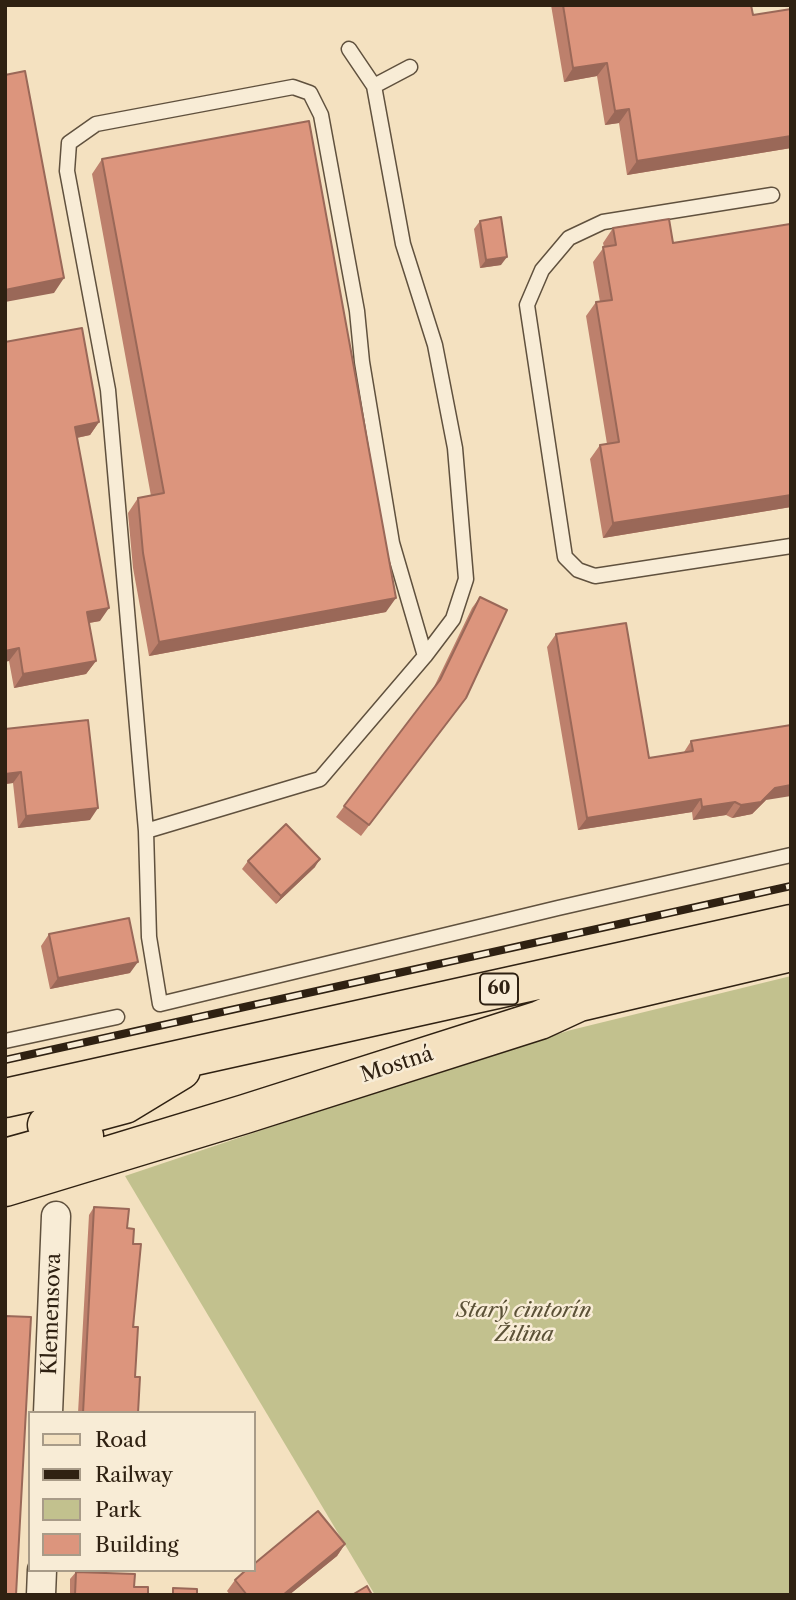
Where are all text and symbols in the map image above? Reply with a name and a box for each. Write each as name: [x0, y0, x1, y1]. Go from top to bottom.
road number: 60: [480, 973, 518, 1004]
street label: Mostná: [358, 1042, 436, 1088]
street label: Klemensova: [37, 1253, 67, 1375]
park label: Starý cintorín Žilina: [456, 1298, 592, 1348]
legend: [28, 1411, 256, 1572]
text: Road: [95, 1427, 147, 1452]
text: Railway: [95, 1462, 173, 1487]
text: Park: [95, 1497, 141, 1522]
text: Building: [95, 1532, 179, 1557]

